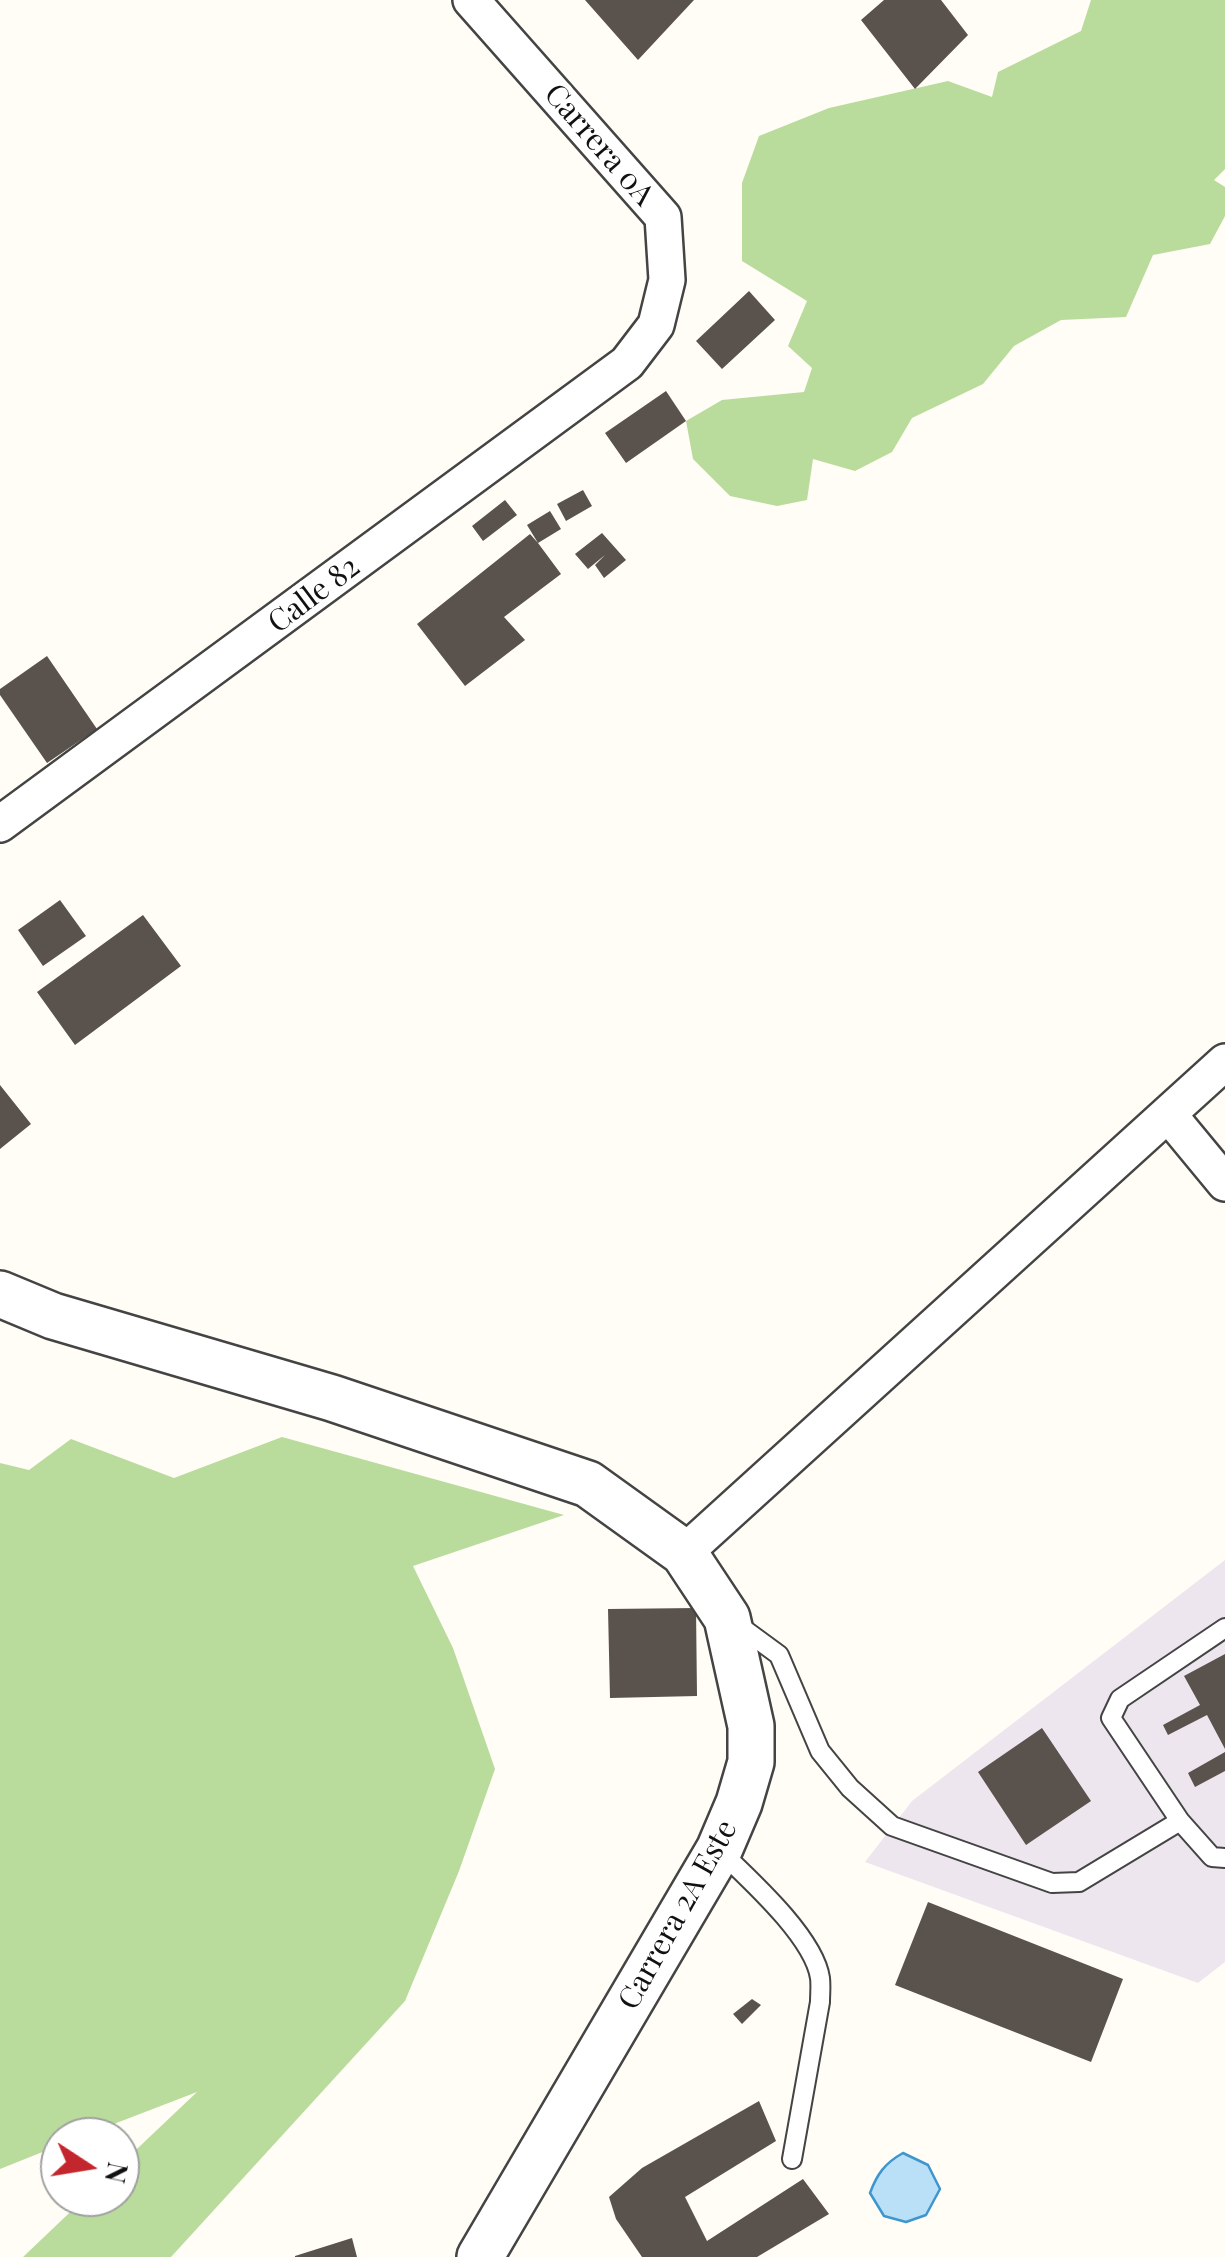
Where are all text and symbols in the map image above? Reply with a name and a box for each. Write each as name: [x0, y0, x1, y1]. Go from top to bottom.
street label: Carrera 0A: [536, 77, 662, 213]
street label: Calle 82: [261, 549, 367, 641]
street label: Carrera 2A Este: [611, 1814, 745, 2016]
north arrow: [40, 2117, 140, 2217]
text: N: [98, 2159, 138, 2187]

